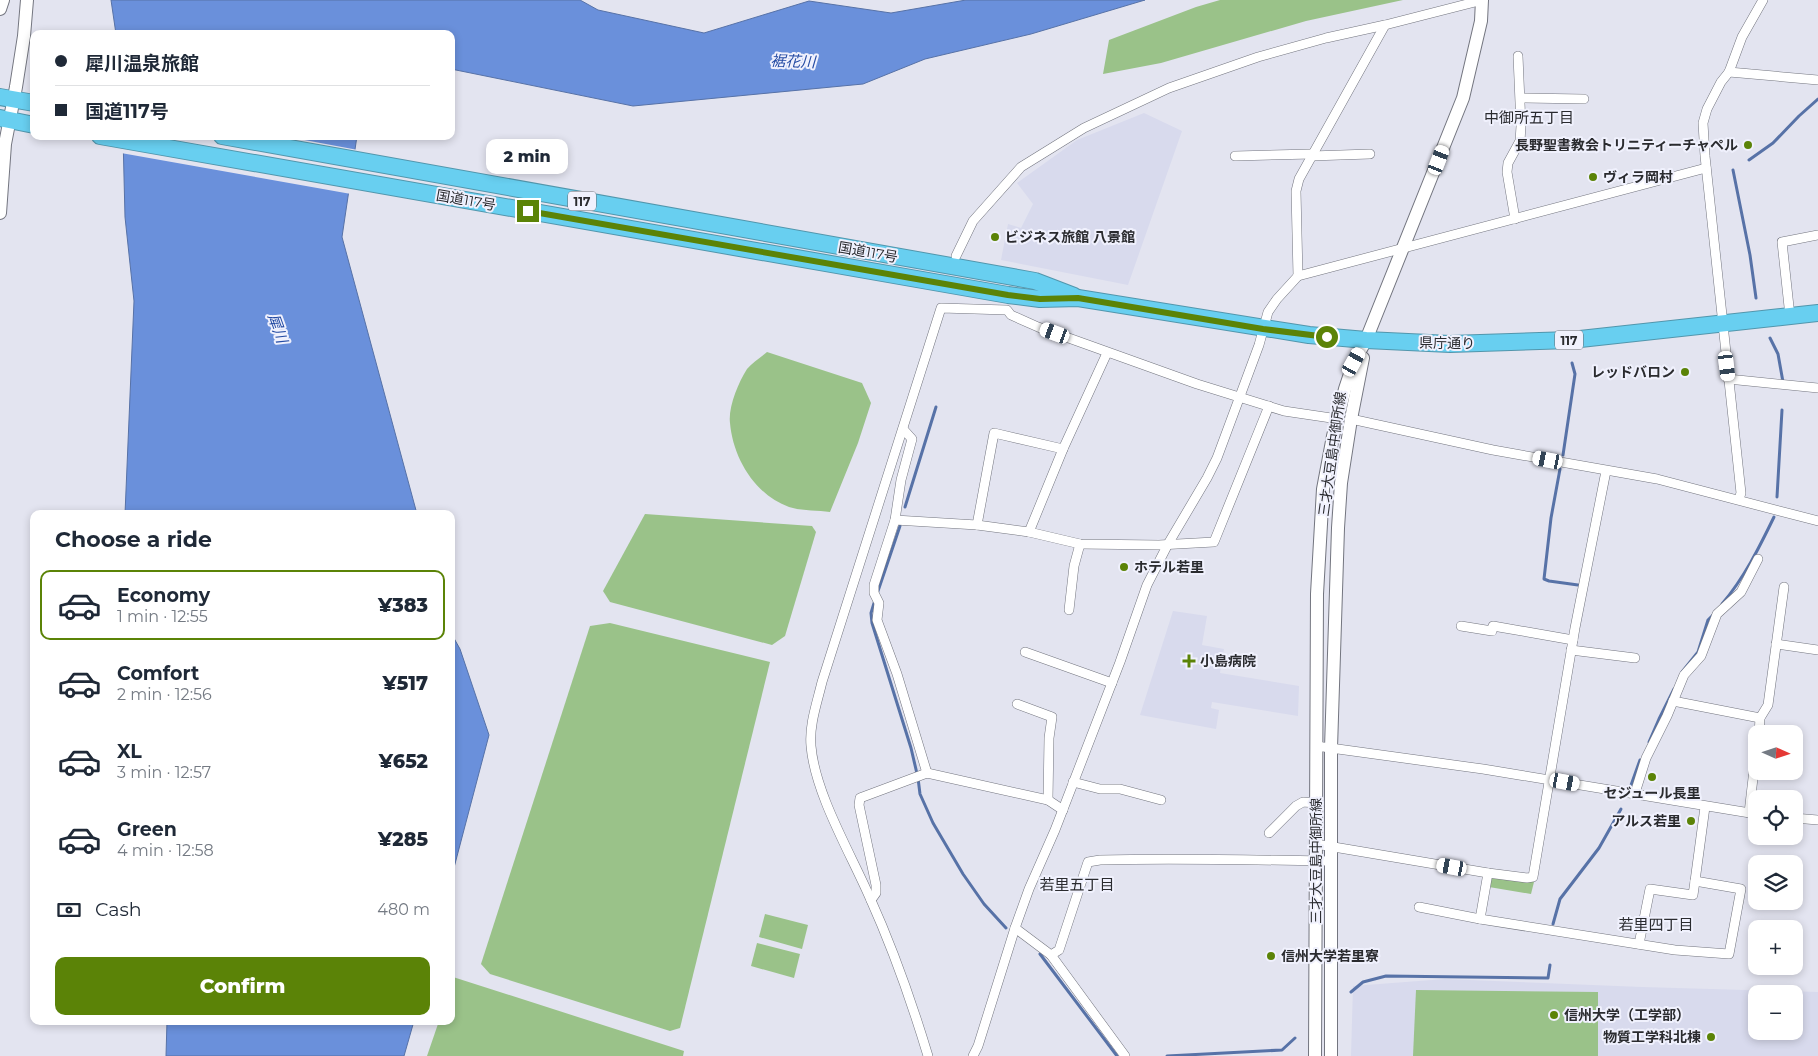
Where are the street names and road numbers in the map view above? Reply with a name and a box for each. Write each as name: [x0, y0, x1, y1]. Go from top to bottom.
street label: 国道117号: [435, 186, 497, 214]
road number: 117: [568, 192, 596, 210]
street label: 国道117号: [837, 238, 899, 266]
road number: 117: [1555, 330, 1583, 350]
street label: 県庁通り: [1419, 334, 1475, 352]
street label: 三才大豆島中御所線: [1314, 390, 1350, 518]
street label: 三才大豆島中御所線: [1307, 798, 1325, 924]

